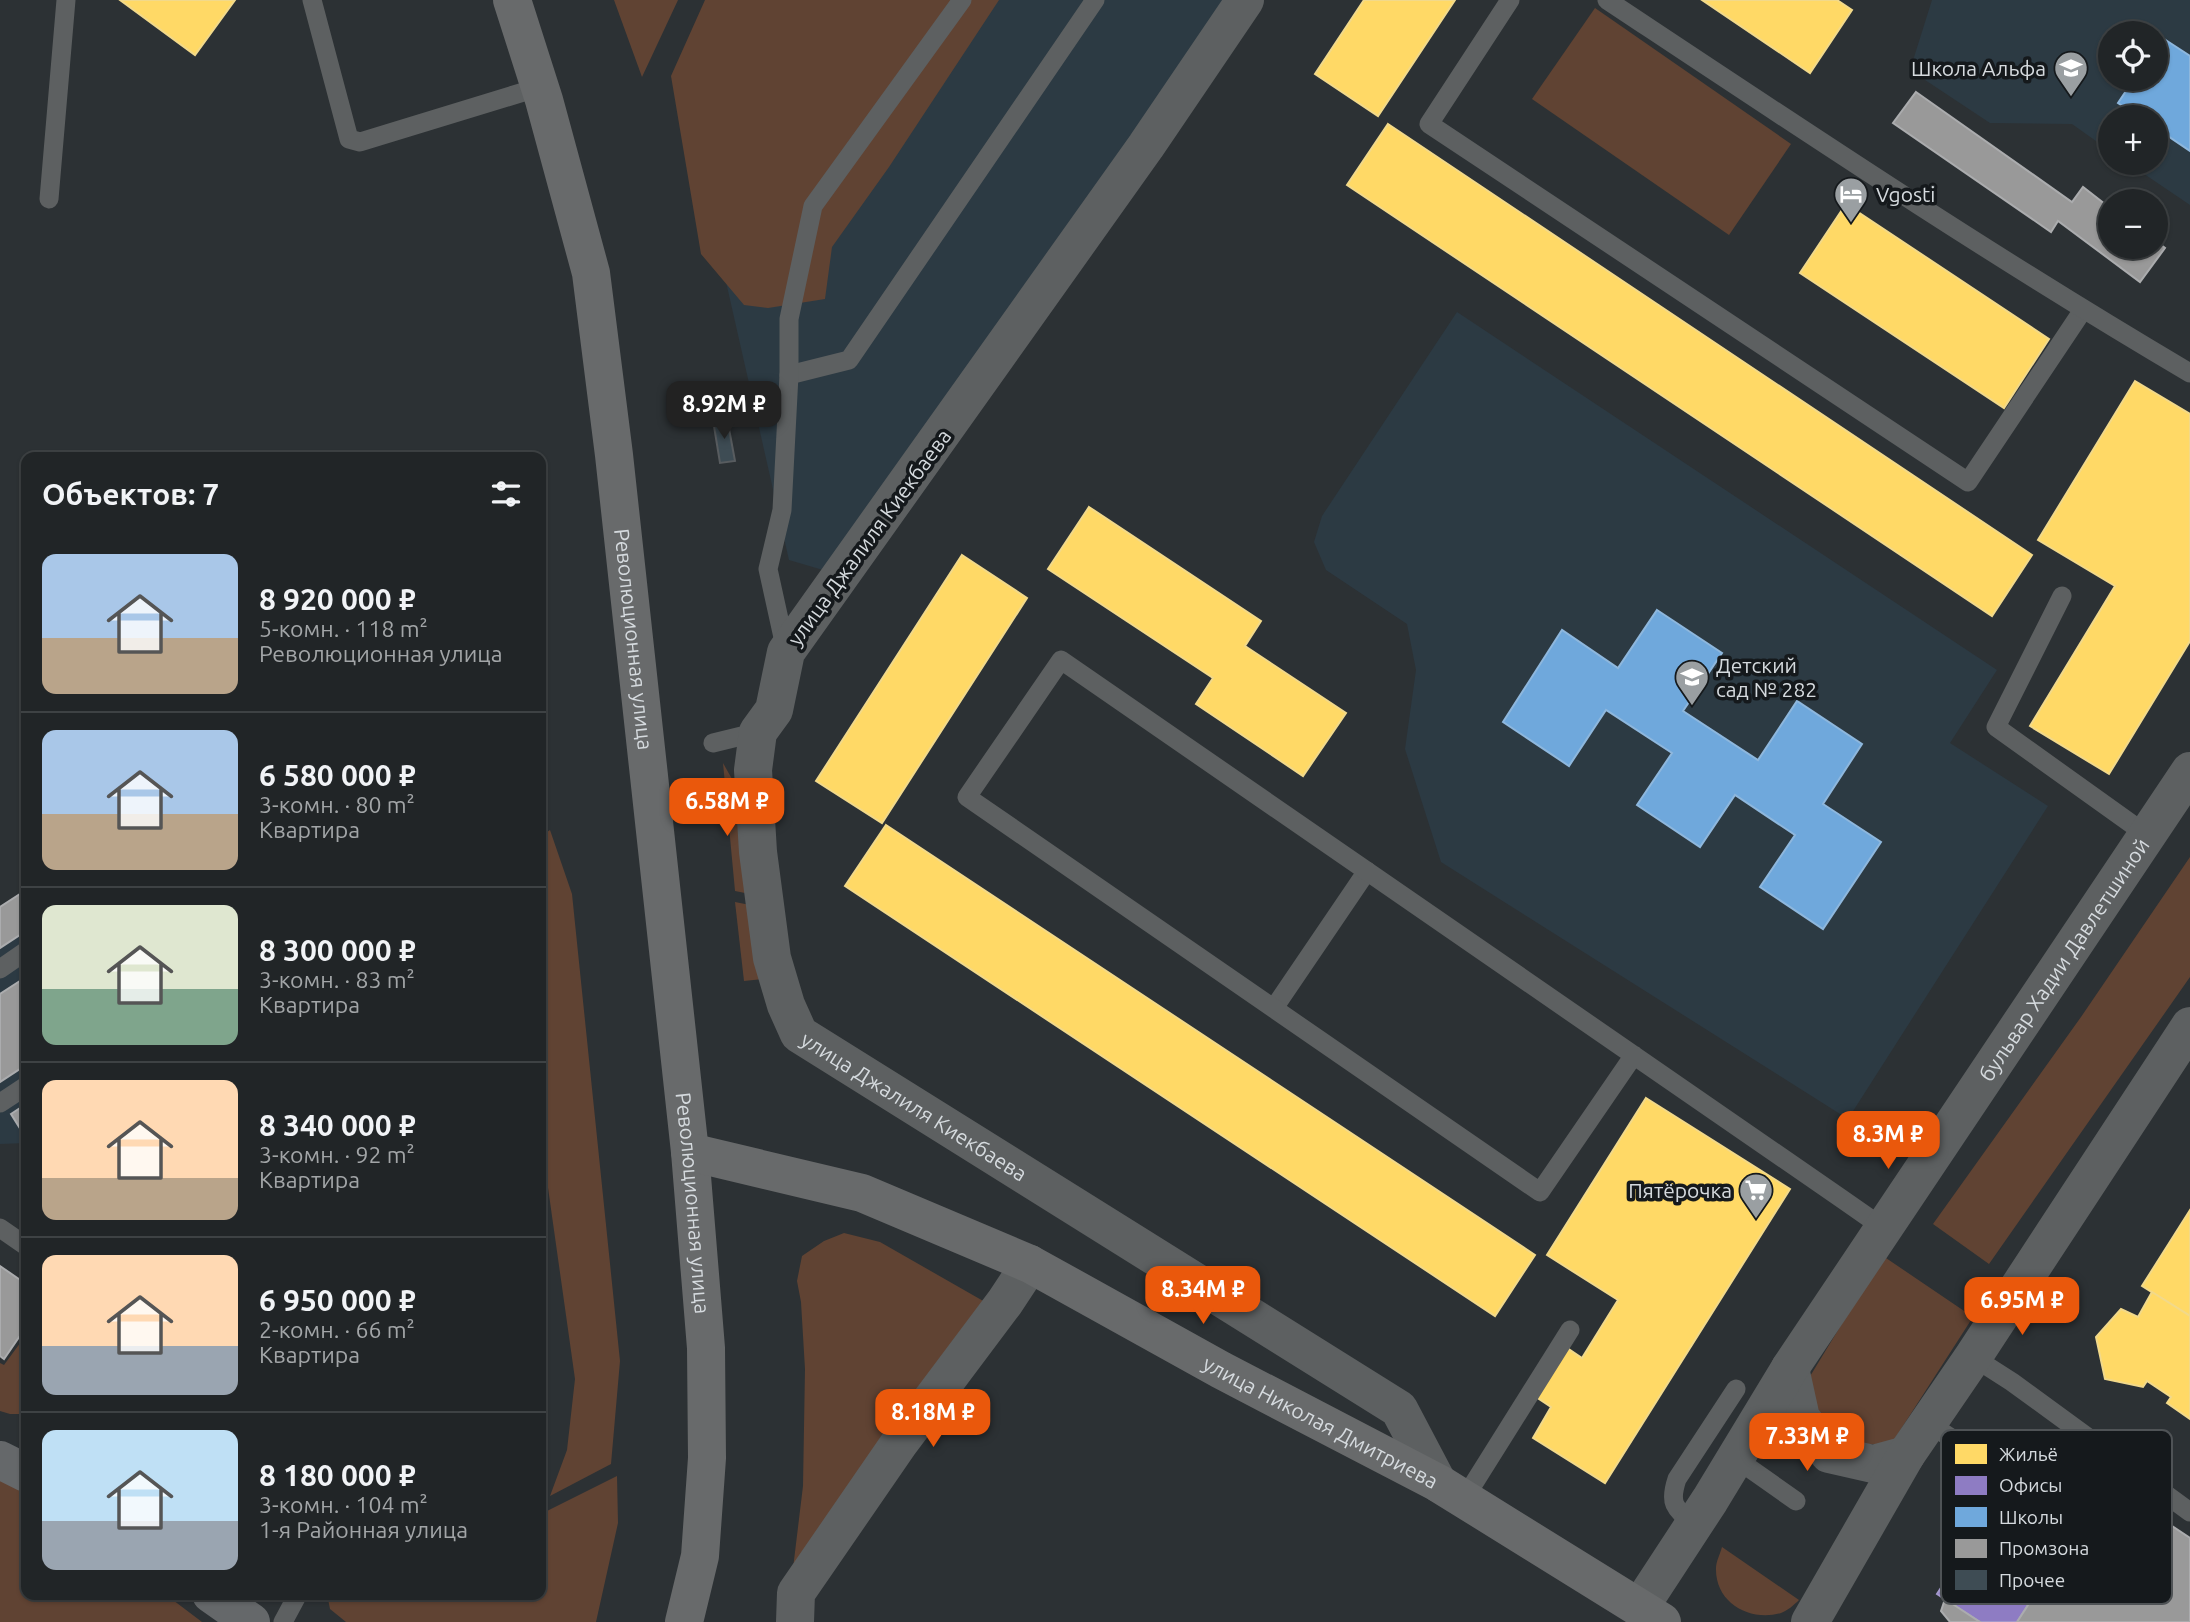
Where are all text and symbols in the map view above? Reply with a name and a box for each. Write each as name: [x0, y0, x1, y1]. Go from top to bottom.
map controls: [2098, 21, 2168, 259]
button: locate: [2098, 21, 2168, 91]
school or university icon: Школа Альфа: [2052, 49, 2090, 98]
place label: Школа Альфа: [1911, 56, 2046, 80]
button: +: [2098, 105, 2168, 175]
hotel icon: Vgosti: [1832, 175, 1870, 224]
place label: Vgosti: [1876, 182, 1935, 206]
button: −: [2098, 189, 2168, 259]
pin: 8.92M ₽: [659, 382, 789, 441]
text: 8.92M ₽: [682, 391, 766, 416]
street label: улица Джалиля Киекбаева: [782, 424, 956, 650]
icon: filters: [487, 475, 525, 513]
text: Объектов: 7: [42, 477, 219, 511]
street label: Революционная улица: [610, 527, 658, 751]
icon: home: [98, 582, 182, 666]
text: 8 920 000 ₽: [259, 582, 416, 616]
text: 5-комн. · 118 m²: [259, 616, 428, 641]
text: Революционная улица: [259, 641, 503, 666]
place label: Детский сад № 282: [1716, 653, 1817, 701]
school or university icon: Детский сад № 282: [1673, 658, 1711, 707]
icon: home: [98, 758, 182, 842]
text: 6 580 000 ₽: [259, 758, 416, 792]
pin: 6.58M ₽: [662, 778, 792, 838]
text: 6.58M ₽: [685, 788, 769, 813]
text: 3-комн. · 80 m²: [259, 792, 415, 817]
text: Квартира: [259, 817, 360, 842]
street label: бульвар Хадии Давлетшиной: [1974, 833, 2154, 1085]
icon: home: [98, 933, 182, 1017]
text: 8 300 000 ₽: [259, 933, 416, 967]
text: 3-комн. · 83 m²: [259, 967, 415, 992]
text: Квартира: [259, 992, 360, 1017]
street label: улица Джалиля Киекбаева: [797, 1027, 1032, 1186]
street label: Революционная улица: [672, 1091, 715, 1315]
icon: home: [98, 1108, 182, 1192]
text: 8 340 000 ₽: [259, 1108, 416, 1142]
pin: 8.3M ₽: [1831, 1112, 1945, 1171]
text: 8.3M ₽: [1853, 1121, 1923, 1146]
text: 3-комн. · 92 m²: [259, 1142, 415, 1167]
text: Квартира: [259, 1167, 360, 1192]
supermarket icon: Пятёрочка: [1737, 1171, 1775, 1220]
place label: Пятёрочка: [1628, 1178, 1732, 1202]
pin: 8.34M ₽: [1138, 1266, 1268, 1326]
text: 8.34M ₽: [1161, 1276, 1245, 1301]
pin: 6.95M ₽: [1957, 1278, 2087, 1337]
icon: home: [98, 1283, 182, 1367]
text: 6 950 000 ₽: [259, 1283, 416, 1317]
text: 6.95M ₽: [1980, 1287, 2064, 1312]
text: 2-комн. · 66 m²: [259, 1317, 415, 1342]
text: Квартира: [259, 1342, 360, 1367]
street label: улица Николая Дмитриева: [1199, 1351, 1442, 1493]
pin: 8.18M ₽: [868, 1390, 998, 1449]
text: 8.18M ₽: [891, 1399, 975, 1424]
pin: 7.33M ₽: [1742, 1414, 1872, 1473]
text: 7.33M ₽: [1765, 1423, 1849, 1448]
legend: [1941, 1430, 2172, 1604]
text: Жильё: [1999, 1443, 2058, 1465]
icon: home: [98, 1458, 182, 1542]
text: 8 180 000 ₽: [259, 1458, 416, 1492]
text: Офисы: [1999, 1474, 2062, 1496]
text: 3-комн. · 104 m²: [259, 1492, 428, 1517]
text: Школы: [1999, 1506, 2063, 1528]
text: 1-я Районная улица: [259, 1517, 468, 1542]
text: Промзона: [1999, 1537, 2089, 1559]
text: Прочее: [1999, 1569, 2065, 1591]

